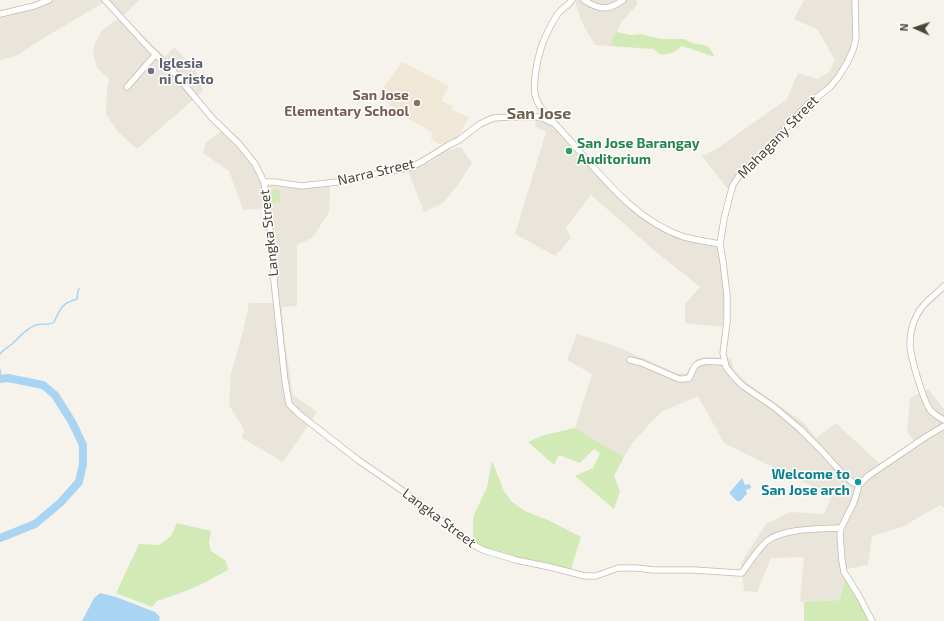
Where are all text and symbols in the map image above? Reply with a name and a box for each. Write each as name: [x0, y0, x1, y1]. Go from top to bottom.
north arrow: [896, 8, 936, 48]
text: N: [897, 23, 910, 32]
place label: Iglesia ni Cristo: [159, 55, 214, 88]
marker: Iglesia ni Cristo: [146, 66, 156, 76]
place label: San Jose Elementary School: [284, 87, 409, 120]
street label: Mahagany Street: [734, 92, 822, 182]
marker: San Jose Elementary School: [412, 98, 422, 108]
district label: San Jose: [507, 104, 571, 124]
place label: San Jose Barangay Auditorium: [577, 135, 700, 168]
marker: San Jose Barangay Auditorium: [564, 146, 574, 156]
street label: Narra Street: [336, 155, 416, 189]
street label: Langka Street: [256, 189, 282, 277]
place label: Welcome to San Jose arch: [761, 466, 850, 498]
marker: Welcome to San Jose arch: [853, 477, 863, 487]
street label: Langka Street: [399, 485, 479, 551]

